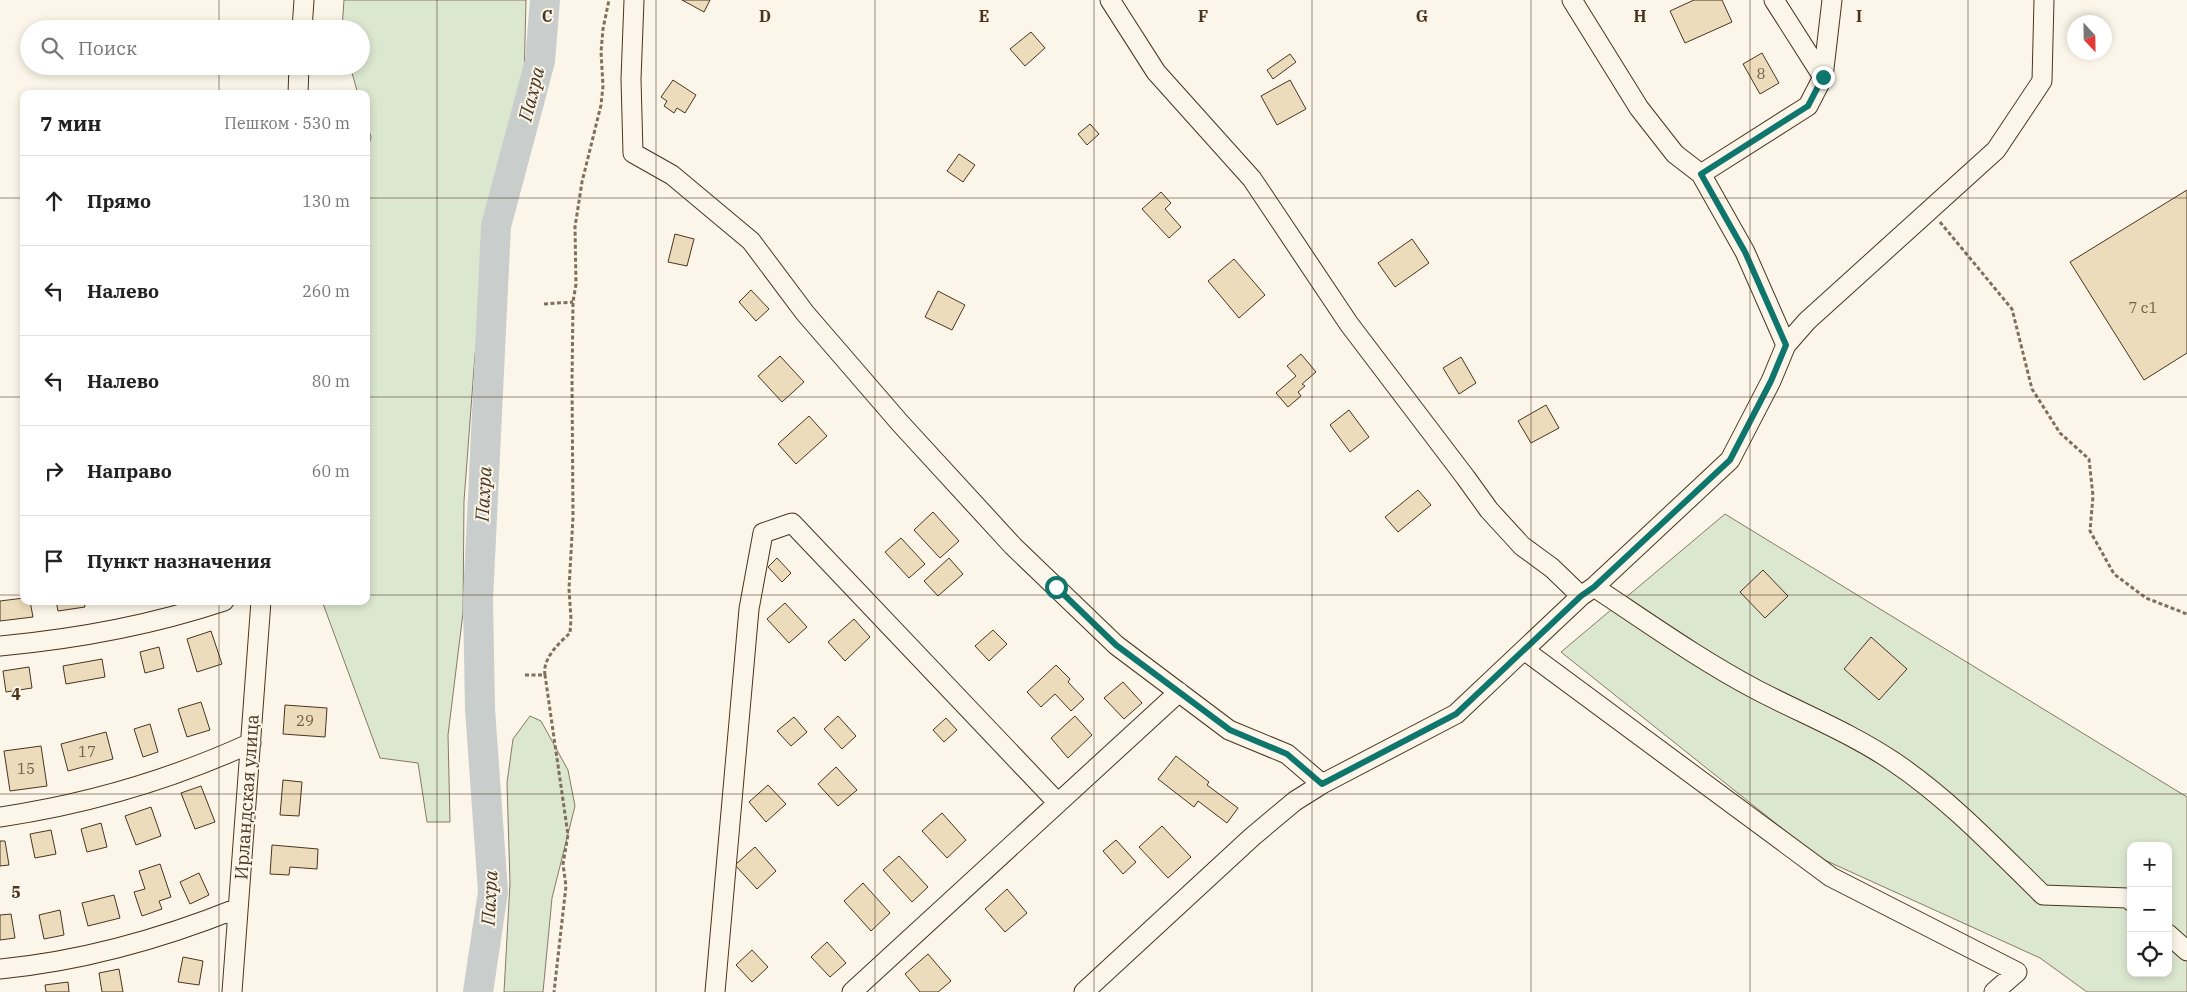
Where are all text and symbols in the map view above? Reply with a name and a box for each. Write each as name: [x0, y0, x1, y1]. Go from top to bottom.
text: C: [542, 6, 552, 26]
text: D: [759, 6, 771, 26]
text: E: [979, 6, 989, 26]
text: F: [1198, 6, 1208, 26]
text: G: [1416, 6, 1428, 26]
text: H: [1634, 6, 1647, 26]
text: I: [1856, 6, 1862, 26]
north arrow: [2067, 15, 2112, 60]
search box: [20, 20, 370, 75]
icon: search: [38, 34, 66, 62]
text: Поиск: [78, 36, 137, 60]
water label: Пахра: [512, 64, 550, 125]
house number: 8: [1756, 64, 1766, 83]
route end: [1812, 66, 1835, 89]
text: 7 мин: [40, 109, 102, 137]
text: Пешком · 530 m: [224, 113, 350, 133]
icon: ahead: [40, 187, 68, 215]
text: Прямо: [87, 189, 151, 213]
text: 130 m: [302, 191, 350, 211]
icon: left: [40, 277, 68, 305]
text: Налево: [87, 279, 159, 303]
text: 260 m: [302, 281, 350, 301]
house number: 7 с1: [2128, 298, 2158, 317]
icon: left: [40, 367, 68, 395]
text: Налево: [87, 369, 159, 393]
text: 80 m: [312, 371, 350, 391]
icon: right: [40, 457, 68, 485]
text: Направо: [87, 459, 172, 483]
text: 60 m: [312, 461, 350, 481]
water label: Пахра: [470, 465, 496, 523]
icon: arrive: [40, 547, 68, 575]
text: Пункт назначения: [87, 549, 271, 573]
route start: [1045, 576, 1068, 599]
text: 4: [11, 684, 21, 704]
house number: 29: [296, 711, 314, 730]
street label: Ирландская улица: [229, 713, 264, 881]
house number: 17: [78, 742, 96, 761]
house number: 15: [17, 759, 35, 778]
map controls: [2127, 842, 2172, 977]
button: +: [2127, 842, 2172, 887]
water label: Пахра: [476, 869, 502, 927]
text: 5: [11, 882, 21, 902]
button: −: [2127, 887, 2172, 932]
button: locate: [2127, 932, 2172, 977]

